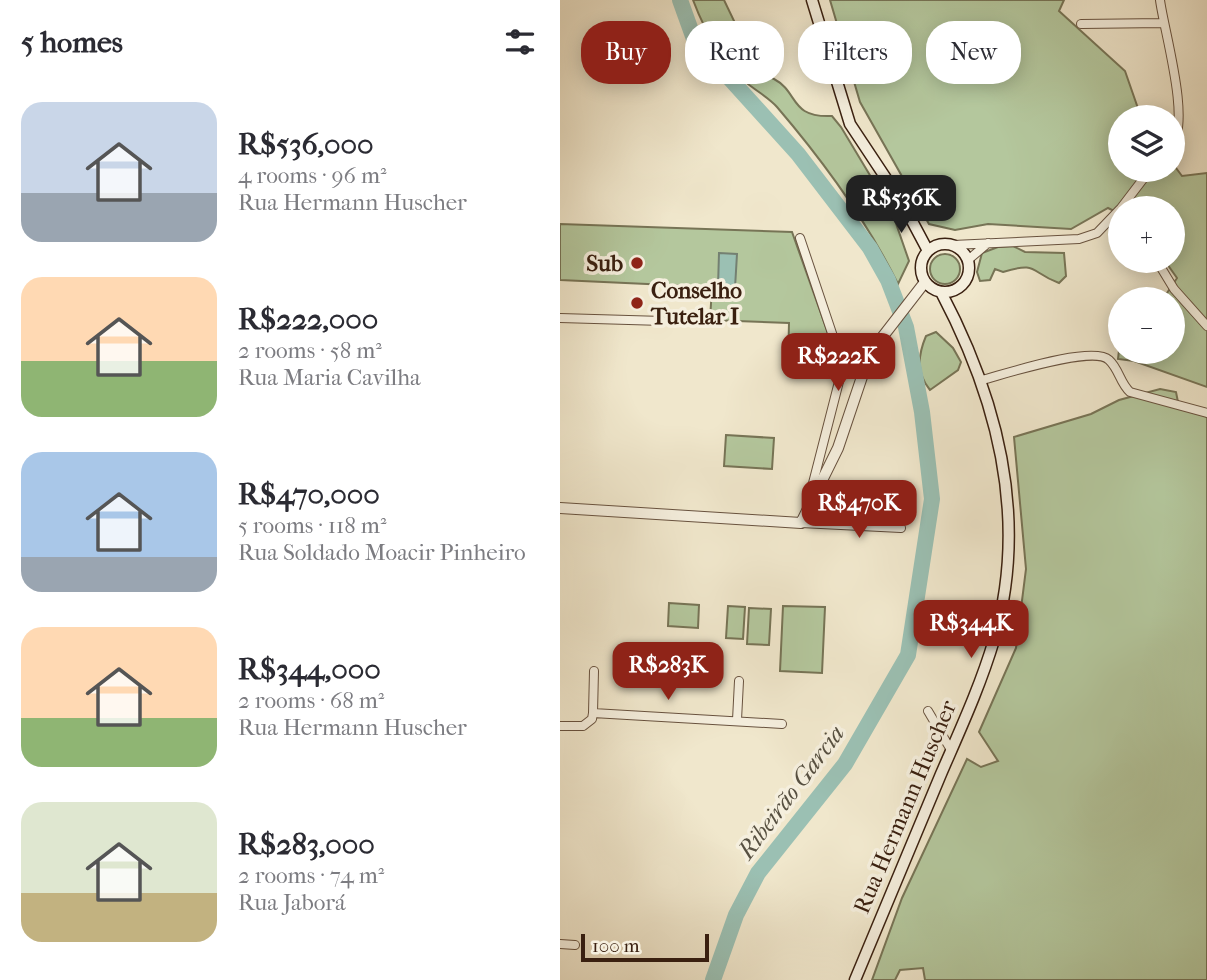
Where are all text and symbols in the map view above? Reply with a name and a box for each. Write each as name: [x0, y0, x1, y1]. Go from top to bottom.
chip: Buy: [581, 21, 671, 84]
chip: Rent: [685, 21, 784, 84]
chip: Filters: [798, 21, 912, 84]
chip: New: [926, 21, 1021, 84]
icon: filters: [501, 23, 539, 61]
text: 5 homes: [21, 25, 123, 60]
map controls: [1108, 105, 1185, 364]
button: layers: [1108, 105, 1185, 182]
text: R$536,000: [238, 127, 374, 162]
icon: home: [77, 130, 161, 214]
text: 4 rooms · 96 m²: [238, 162, 387, 189]
pin: R$536K: [844, 176, 958, 235]
text: R$536K: [862, 184, 940, 211]
text: Rua Hermann Huscher: [238, 189, 467, 216]
button: +: [1108, 196, 1185, 273]
place label: Sub: [586, 250, 623, 277]
marker: Sub: [629, 255, 645, 271]
place label: Conselho Tutelar I: [650, 277, 742, 330]
button: −: [1108, 287, 1185, 364]
marker: Conselho Tutelar I: [629, 295, 645, 311]
text: R$222,000: [238, 302, 378, 337]
icon: home: [77, 305, 161, 389]
pin: R$222K: [781, 334, 895, 393]
text: 2 rooms · 58 m²: [238, 337, 382, 364]
text: R$222K: [797, 342, 879, 369]
text: Rua Maria Cavilha: [238, 364, 421, 391]
text: R$470,000: [238, 477, 380, 512]
icon: home: [77, 480, 161, 564]
pin: R$470K: [802, 480, 916, 540]
text: R$470K: [818, 489, 900, 516]
text: 5 rooms · 118 m²: [238, 512, 386, 539]
text: Rua Soldado Moacir Pinheiro: [238, 539, 526, 566]
pin: R$344K: [914, 600, 1028, 660]
text: R$344K: [930, 609, 1012, 636]
pin: R$283K: [611, 642, 725, 702]
text: R$283K: [629, 651, 707, 678]
text: R$344,000: [238, 652, 381, 687]
icon: home: [77, 655, 161, 739]
text: 2 rooms · 68 m²: [238, 687, 384, 714]
street label: Rua Hermann Huscher: [848, 696, 962, 918]
text: Rua Hermann Huscher: [238, 714, 467, 741]
water label: Ribeirão Garcia: [731, 720, 850, 866]
text: R$283,000: [238, 827, 375, 862]
icon: home: [77, 830, 161, 914]
text: 2 rooms · 74 m²: [238, 862, 384, 889]
text: Rua Jaborá: [238, 889, 346, 916]
scale bar: [581, 931, 709, 963]
text: 100 m: [592, 935, 640, 957]

